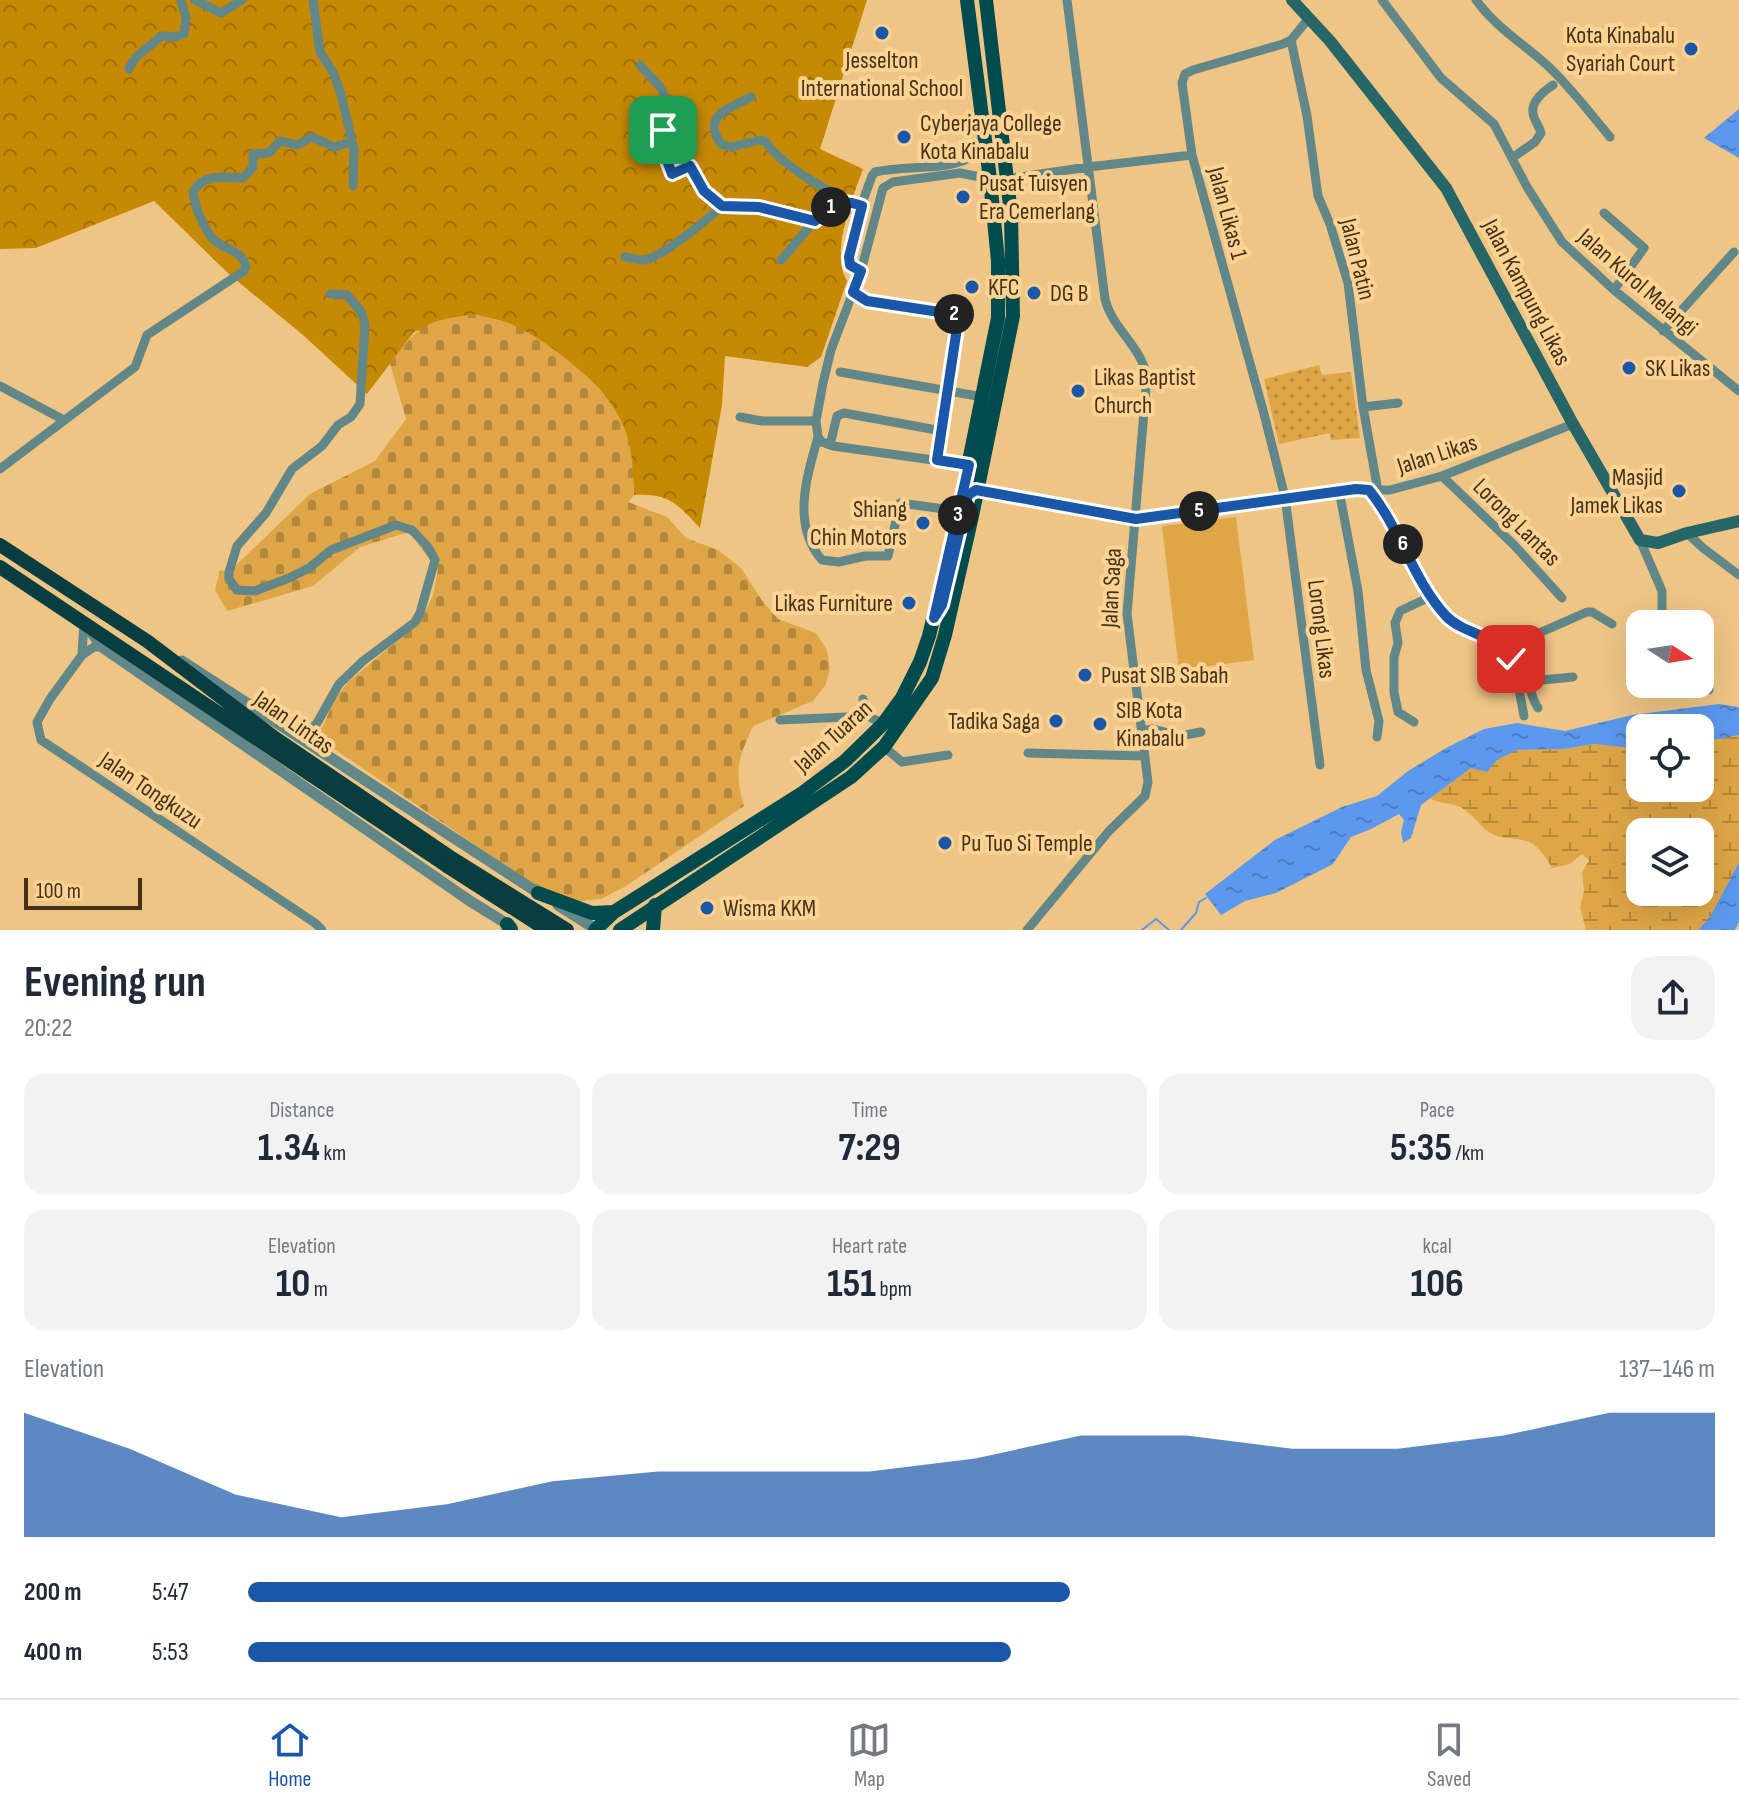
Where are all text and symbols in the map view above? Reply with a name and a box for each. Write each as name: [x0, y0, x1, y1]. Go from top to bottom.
place label: Kota Kinabalu Syariah Court: [1566, 21, 1675, 78]
marker: Jesselton International School: [873, 24, 891, 42]
marker: Kota Kinabalu Syariah Court: [1682, 40, 1700, 58]
place label: Jesselton International School: [801, 46, 963, 103]
pin: [629, 96, 697, 164]
icon: arrive: [641, 108, 685, 152]
place label: Cyberjaya College Kota Kinabalu: [920, 109, 1062, 166]
marker: Cyberjaya College Kota Kinabalu: [895, 128, 913, 146]
street label: Jalan Likas 1: [1201, 163, 1254, 263]
place label: Pusat Tuisyen Era Cemerlang: [979, 169, 1095, 226]
pin: 1: [811, 187, 851, 227]
marker: Pusat Tuisyen Era Cemerlang: [954, 188, 972, 206]
text: 1: [827, 193, 835, 220]
street label: Jalan Kampung Likas: [1475, 213, 1577, 370]
street label: Jalan Patin: [1333, 214, 1382, 303]
street label: Jalan Kurol Melangi: [1571, 222, 1703, 342]
place label: KFC: [988, 273, 1020, 302]
marker: KFC: [963, 278, 981, 296]
place label: DG B: [1050, 279, 1088, 308]
marker: DG B: [1025, 284, 1043, 302]
pin: 2: [934, 294, 974, 334]
text: 2: [949, 300, 959, 327]
place label: SK Likas: [1645, 354, 1710, 383]
marker: SK Likas: [1620, 359, 1638, 377]
place label: Likas Baptist Church: [1094, 363, 1196, 420]
marker: Likas Baptist Church: [1069, 382, 1087, 400]
street label: Jalan Likas: [1393, 428, 1481, 481]
place label: Masjid Jamek Likas: [1569, 463, 1663, 520]
street label: Lorong Lantas: [1467, 472, 1567, 572]
marker: Masjid Jamek Likas: [1670, 482, 1688, 500]
pin: 5: [1179, 491, 1219, 531]
place label: Shiang Chin Motors: [810, 495, 907, 552]
pin: 3: [938, 495, 978, 535]
text: 5: [1194, 497, 1204, 524]
text: 3: [953, 501, 963, 528]
marker: Shiang Chin Motors: [914, 514, 932, 532]
pin: 6: [1383, 524, 1423, 564]
text: 6: [1398, 530, 1408, 557]
street label: Jalan Saga: [1095, 547, 1128, 630]
street label: Lorong Likas: [1301, 578, 1342, 680]
place label: Likas Furniture: [775, 589, 893, 618]
marker: Likas Furniture: [900, 594, 918, 612]
north arrow: [1626, 610, 1714, 698]
map controls: [1626, 610, 1714, 906]
pin: [1477, 625, 1545, 693]
icon: check: [1489, 637, 1533, 681]
place label: Pusat SIB Sabah: [1101, 661, 1229, 690]
marker: Pusat SIB Sabah: [1076, 666, 1094, 684]
street label: Jalan Lintas: [247, 684, 339, 760]
street label: Jalan Tuaran: [787, 694, 878, 780]
place label: SIB Kota Kinabalu: [1116, 696, 1185, 753]
place label: Tadika Saga: [948, 707, 1040, 736]
marker: Tadika Saga: [1047, 712, 1065, 730]
button: locate: [1626, 714, 1714, 802]
marker: SIB Kota Kinabalu: [1091, 715, 1109, 733]
street label: Jalan Tongkuzu: [93, 745, 208, 835]
button: layers: [1626, 818, 1714, 906]
place label: Pu Tuo Si Temple: [961, 829, 1093, 858]
marker: Pu Tuo Si Temple: [936, 834, 954, 852]
scale bar: [24, 874, 142, 910]
text: 100 m: [36, 878, 81, 905]
place label: Wisma KKM: [723, 894, 816, 923]
marker: Wisma KKM: [698, 899, 716, 917]
text: Evening run: [24, 956, 206, 1009]
button: share: [1631, 956, 1715, 1040]
text: 20:22: [24, 1013, 72, 1044]
text: Distance: [269, 1097, 334, 1124]
text: Time: [851, 1097, 887, 1124]
text: Pace: [1420, 1097, 1455, 1124]
text: 1.34: [258, 1124, 320, 1172]
text: 7:29: [838, 1124, 901, 1172]
text: 5:35: [1390, 1124, 1452, 1172]
text: km: [320, 1140, 346, 1167]
text: /km: [1452, 1140, 1484, 1167]
text: Elevation: [268, 1233, 336, 1260]
text: Heart rate: [832, 1233, 907, 1260]
text: kcal: [1423, 1233, 1452, 1260]
text: 10: [276, 1260, 310, 1308]
text: 151: [827, 1260, 876, 1308]
text: 106: [1410, 1260, 1464, 1308]
text: m: [310, 1276, 328, 1303]
text: bpm: [876, 1276, 912, 1303]
text: Elevation: [24, 1354, 104, 1385]
text: 137–146 m: [1619, 1354, 1715, 1385]
text: 200 m: [24, 1577, 81, 1608]
text: 5:47: [152, 1577, 188, 1608]
text: 400 m: [24, 1637, 82, 1668]
text: 5:53: [152, 1637, 189, 1668]
tab: Home: [268, 1718, 312, 1793]
tab: Map: [847, 1718, 891, 1793]
tab: Saved: [1427, 1718, 1471, 1793]

